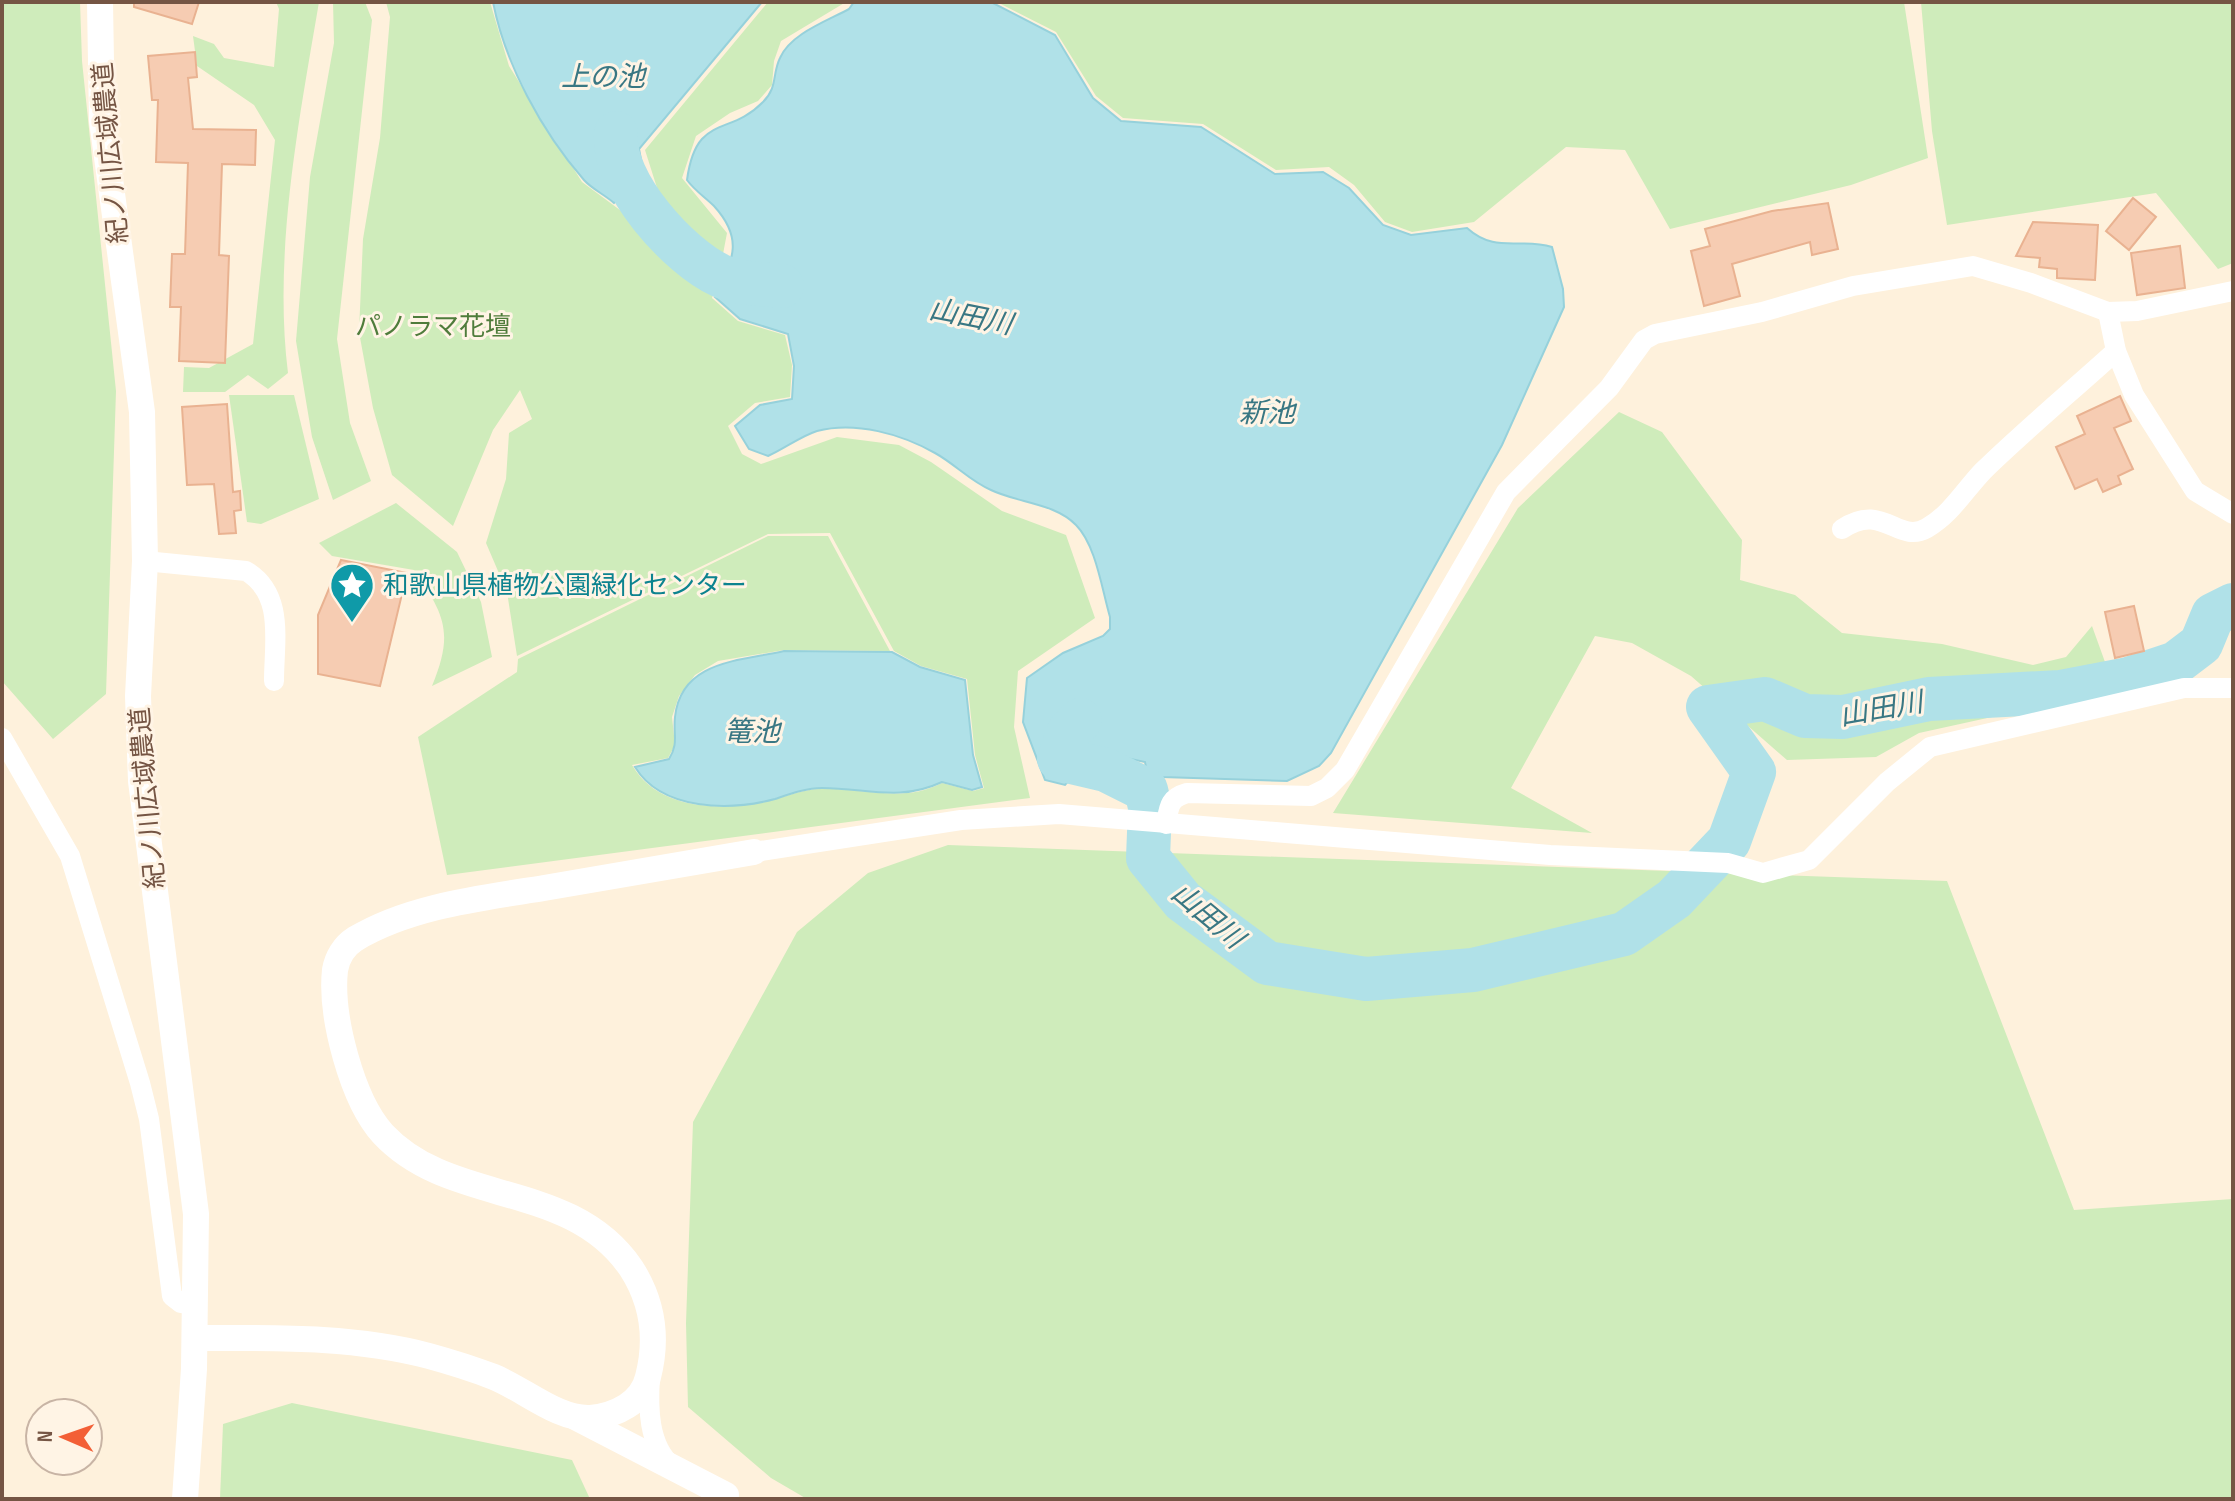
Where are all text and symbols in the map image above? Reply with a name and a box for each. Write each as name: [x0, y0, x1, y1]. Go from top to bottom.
street label: 紀ノ川広域農道: [88, 61, 135, 245]
water label: 上の池: [561, 61, 648, 94]
water label: 山田川: [926, 293, 1018, 342]
park label: パノラマ花壇: [355, 312, 511, 343]
water label: 新池: [1239, 397, 1298, 430]
place icon: 和歌山県植物公園緑化センター: [328, 561, 376, 624]
place label: 和歌山県植物公園緑化センター: [383, 571, 747, 602]
water label: 山田川: [1837, 685, 1928, 733]
street label: 紀ノ川広域農道: [125, 706, 172, 890]
water label: 篭池: [724, 716, 783, 749]
water label: 山田川: [1164, 877, 1252, 958]
north arrow: [24, 1397, 104, 1477]
text: N: [32, 1430, 59, 1443]

